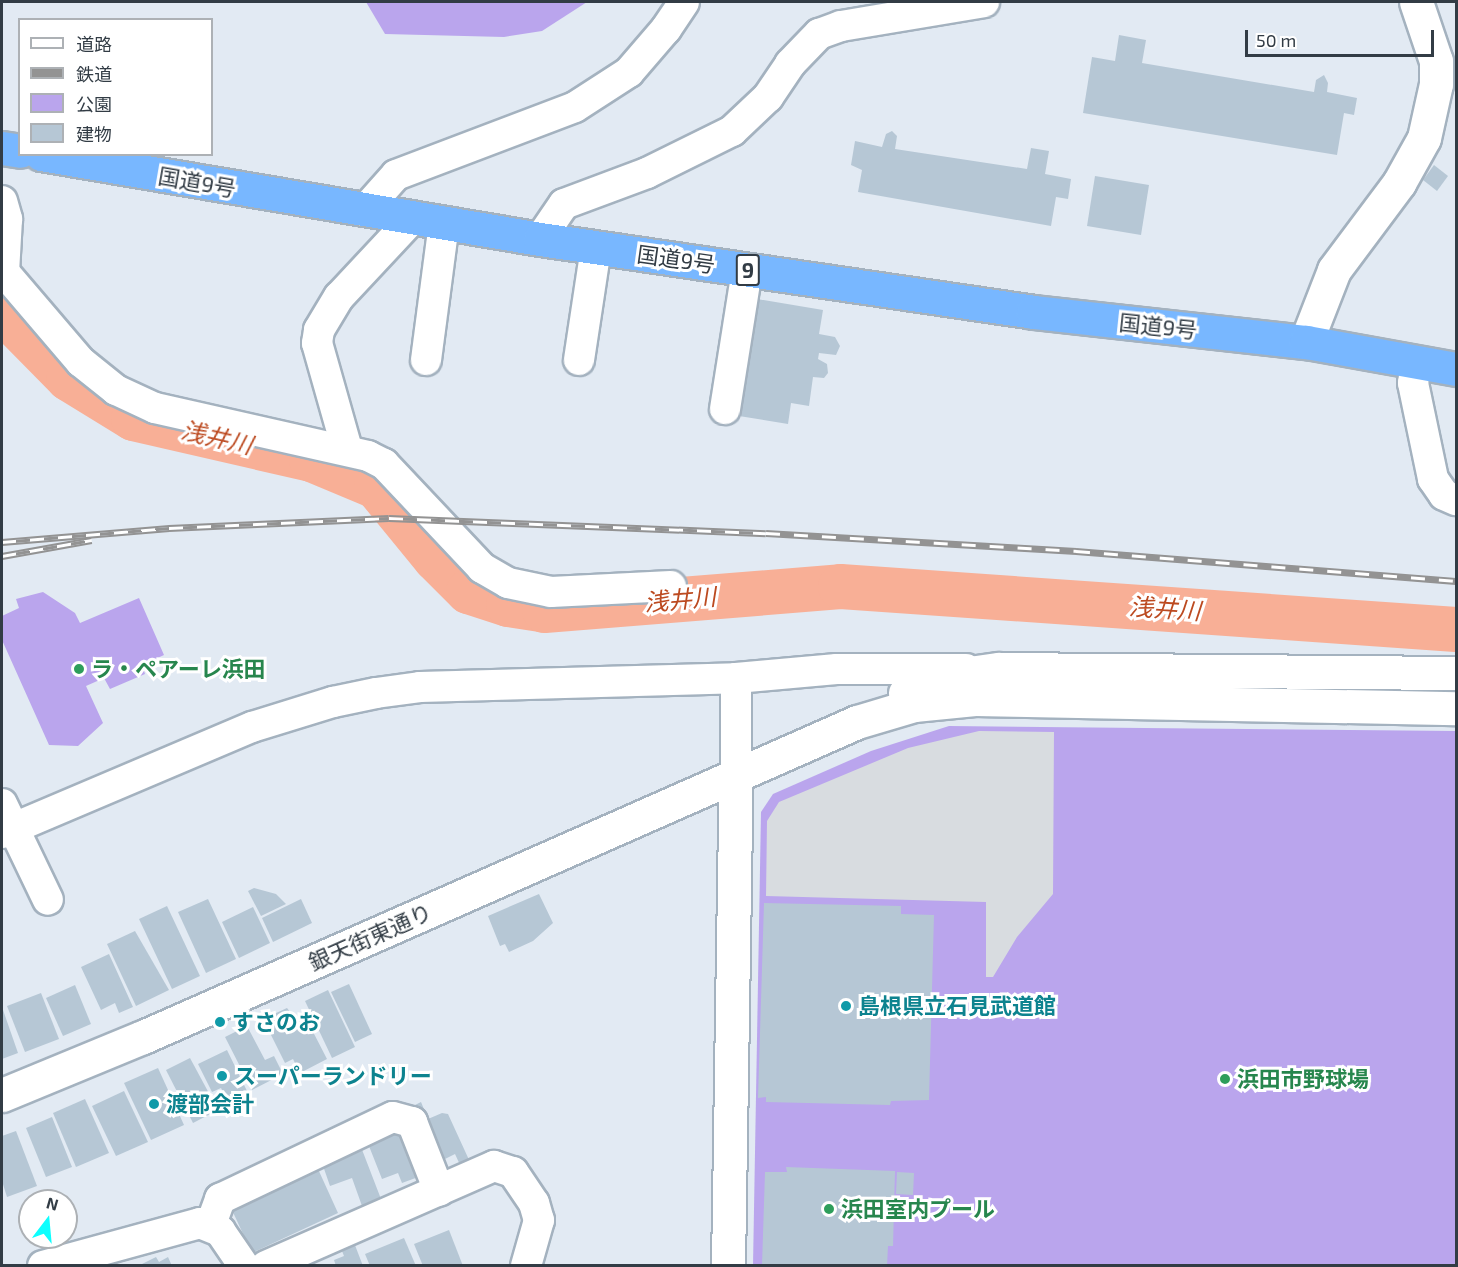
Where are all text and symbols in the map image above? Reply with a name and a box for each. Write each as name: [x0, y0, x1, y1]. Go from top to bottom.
legend: [18, 18, 213, 156]
scale bar: [1248, 18, 1437, 56]
text: 50 m: [1256, 29, 1296, 51]
text: 道路: [76, 33, 112, 55]
text: 鉄道: [76, 63, 112, 85]
text: 公園: [76, 93, 112, 115]
text: 建物: [76, 123, 112, 145]
street label: 国道9号: [156, 162, 238, 202]
street label: 国道9号: [635, 240, 717, 278]
road number: 9: [734, 252, 762, 288]
street label: 国道9号: [1118, 309, 1198, 343]
water label: 浅井川: [179, 415, 255, 459]
water label: 浅井川: [643, 582, 717, 616]
water label: 浅井川: [1128, 591, 1202, 625]
place label: ラ・ペアーレ浜田: [91, 656, 266, 682]
marker: ラ・ペアーレ浜田: [72, 662, 86, 676]
street label: 銀天街東通り: [304, 898, 436, 976]
place label: 島根県立石見武道館: [858, 993, 1056, 1019]
marker: 島根県立石見武道館: [839, 999, 853, 1013]
place label: すさのお: [232, 1009, 320, 1035]
marker: すさのお: [213, 1015, 227, 1029]
place label: スーパーランドリー: [234, 1063, 432, 1089]
place label: 浜田市野球場: [1237, 1066, 1369, 1092]
marker: スーパーランドリー: [215, 1069, 229, 1083]
marker: 浜田市野球場: [1218, 1072, 1232, 1086]
place label: 渡部会計: [166, 1091, 254, 1117]
marker: 渡部会計: [147, 1097, 161, 1111]
north arrow: [18, 1189, 78, 1249]
text: N: [44, 1192, 61, 1214]
place label: 浜田室内プール: [841, 1196, 995, 1222]
marker: 浜田室内プール: [822, 1202, 836, 1216]

